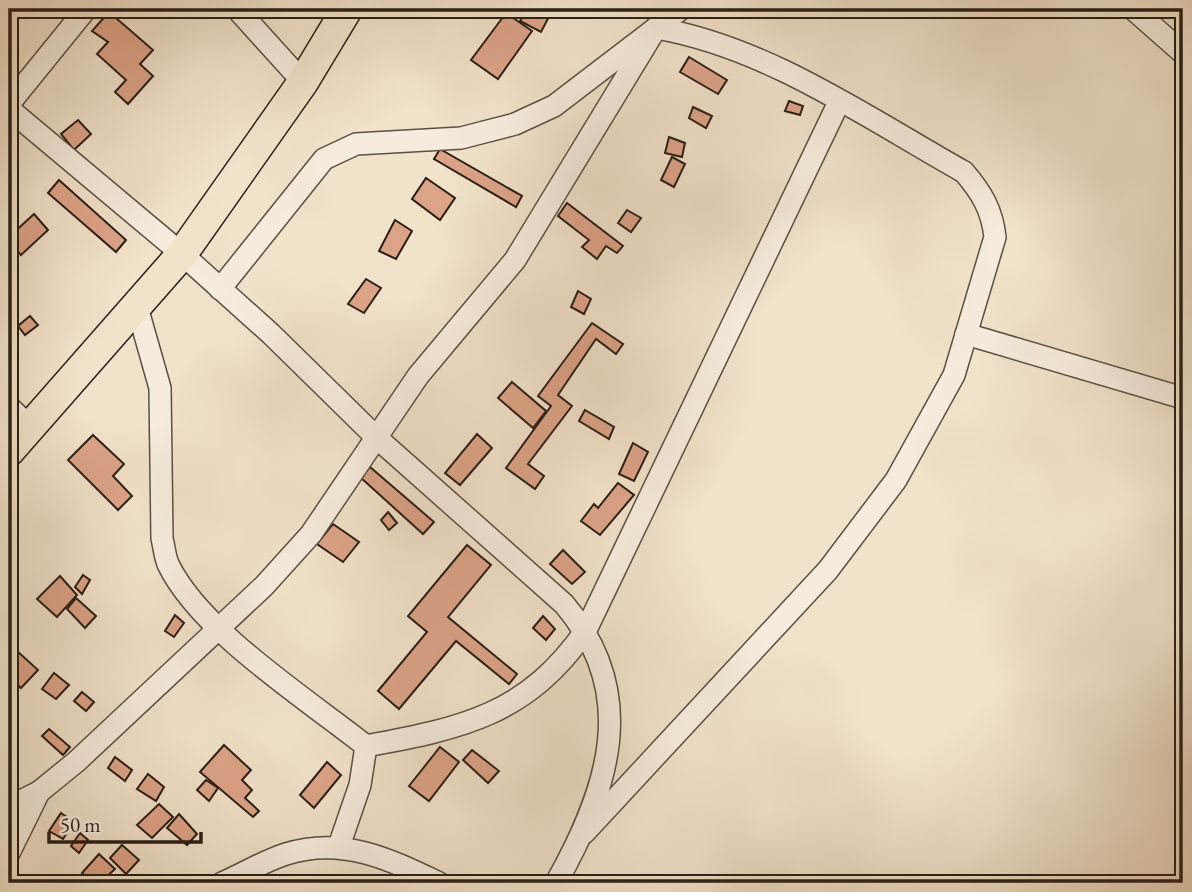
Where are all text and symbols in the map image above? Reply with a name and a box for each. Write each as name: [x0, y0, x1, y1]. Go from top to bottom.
scale bar: [49, 801, 201, 845]
text: 50 m: [60, 811, 101, 838]

